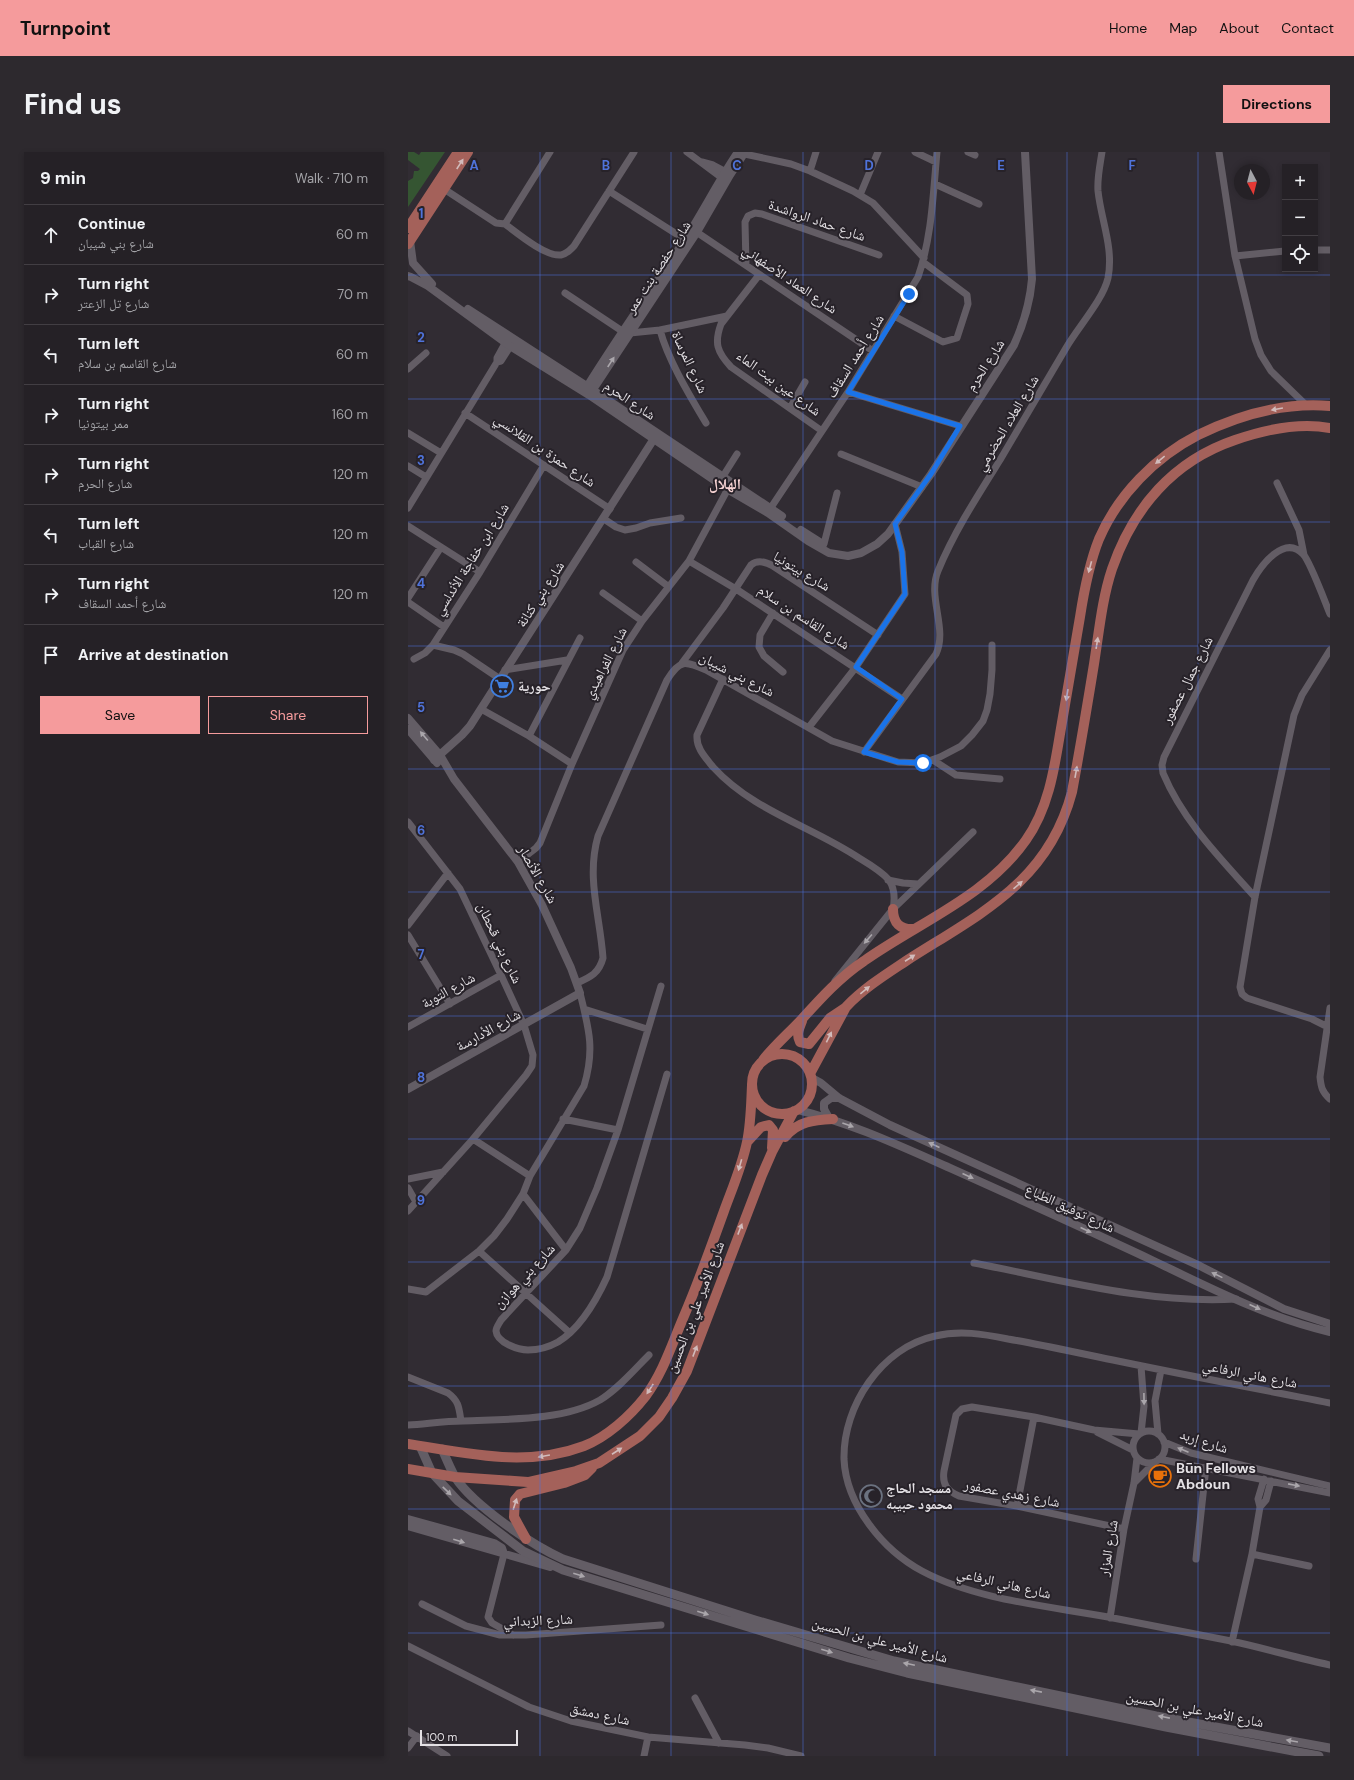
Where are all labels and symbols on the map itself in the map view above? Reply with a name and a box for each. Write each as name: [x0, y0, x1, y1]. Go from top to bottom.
text: A: [469, 157, 479, 174]
text: B: [602, 157, 610, 174]
text: C: [732, 157, 742, 174]
text: D: [864, 157, 874, 174]
text: E: [997, 157, 1005, 174]
text: F: [1128, 157, 1136, 174]
one-way arrow: [456, 159, 464, 170]
north arrow: [1234, 164, 1270, 200]
street label: شارع حماد الرواشدة: [766, 195, 868, 246]
text: 1: [419, 205, 423, 222]
street label: شارع حفصة بنت عمر: [621, 217, 696, 318]
street label: شارع العماد الأصفهاني: [738, 241, 841, 320]
route end: [900, 285, 918, 303]
street label: شارع أحمد السقاف: [822, 311, 889, 402]
street label: شارع المرساة: [667, 328, 712, 396]
text: 2: [417, 329, 425, 346]
street label: شارع الحرم: [962, 336, 1009, 395]
street label: شارع عين بيت الماء: [733, 346, 825, 421]
one-way arrow: [607, 356, 614, 368]
street label: شارع العلاء الحضرمي: [971, 372, 1045, 476]
street label: شارع الحرم: [600, 376, 659, 425]
one-way arrow: [1271, 406, 1283, 412]
street label: شارع حمزة بن القلانسي: [489, 409, 599, 493]
text: 3: [417, 452, 425, 469]
one-way arrow: [1154, 456, 1165, 465]
district label: الهلال: [709, 474, 741, 494]
street label: شارع ابن خفاجة الأندلسي: [429, 499, 515, 620]
street label: شارع بيتونيا: [770, 547, 834, 596]
street label: شارع بني كنانة: [512, 558, 570, 632]
one-way arrow: [1086, 561, 1092, 573]
text: 4: [417, 575, 425, 592]
street label: شارع القاسم بن سلام: [754, 581, 853, 654]
street label: شارع الفراهيدي: [579, 624, 633, 703]
street label: شارع جمال عصفور: [1157, 633, 1218, 728]
one-way arrow: [1095, 637, 1101, 650]
street label: شارع بني شيبان: [695, 647, 777, 703]
supermarket icon: حورية: [489, 673, 515, 699]
place label: حورية: [518, 677, 551, 695]
one-way arrow: [1063, 689, 1069, 701]
text: 5: [417, 699, 425, 716]
one-way arrow: [419, 731, 428, 742]
route start: [914, 754, 932, 772]
one-way arrow: [1073, 766, 1079, 778]
text: 6: [417, 822, 425, 839]
street label: شارع الأنصار: [513, 841, 562, 907]
one-way arrow: [1012, 880, 1023, 889]
street label: شارع بني قحطان: [471, 900, 527, 987]
one-way arrow: [864, 933, 873, 944]
text: 7: [418, 946, 425, 963]
one-way arrow: [905, 954, 915, 962]
street label: شارع التوبة: [418, 968, 478, 1013]
one-way arrow: [859, 985, 870, 994]
street label: شارع الأدارسة: [453, 1005, 524, 1056]
one-way arrow: [826, 1032, 832, 1043]
text: 8: [417, 1069, 425, 1086]
one-way arrow: [843, 1122, 855, 1128]
one-way arrow: [928, 1142, 939, 1148]
one-way arrow: [737, 1159, 743, 1171]
one-way arrow: [962, 1173, 973, 1179]
street label: شارع توفيق الطباع: [1022, 1179, 1118, 1237]
text: 9: [417, 1192, 425, 1209]
one-way arrow: [738, 1223, 744, 1235]
one-way arrow: [1081, 1227, 1092, 1233]
street label: شارع الأمير علي بن الحسين: [662, 1239, 731, 1376]
street label: شارع بني هوازن: [489, 1240, 560, 1314]
one-way arrow: [1211, 1272, 1223, 1279]
one-way arrow: [1250, 1304, 1261, 1310]
one-way arrow: [692, 1344, 698, 1356]
street label: شارع هاني الرفاعي: [1201, 1356, 1299, 1395]
one-way arrow: [646, 1384, 654, 1394]
one-way arrow: [1140, 1393, 1147, 1405]
street label: شارع إربد: [1177, 1425, 1230, 1458]
one-way arrow: [1178, 1447, 1189, 1453]
one-way arrow: [611, 1448, 623, 1455]
one-way arrow: [538, 1454, 550, 1460]
place label: Būn Fellows Abdoun: [1176, 1459, 1256, 1493]
cafe icon: Būn Fellows Abdoun: [1147, 1463, 1173, 1489]
street label: شارع زهدي عصفور: [961, 1475, 1061, 1514]
place label: مسجد الحاج محمود حبيبه: [886, 1479, 953, 1513]
mosque icon: مسجد الحاج محمود حبيبه: [858, 1483, 884, 1509]
one-way arrow: [1288, 1483, 1300, 1489]
one-way arrow: [442, 1486, 452, 1496]
one-way arrow: [512, 1498, 518, 1510]
street label: شارع المزار: [1094, 1518, 1123, 1579]
one-way arrow: [453, 1538, 465, 1544]
street label: شارع هاني الرفاعي: [955, 1563, 1053, 1605]
one-way arrow: [573, 1572, 585, 1578]
street label: شارع الزبداني: [503, 1610, 573, 1633]
one-way arrow: [697, 1610, 709, 1616]
street label: شارع الأمير علي بن الحسين: [810, 1613, 950, 1669]
one-way arrow: [822, 1648, 834, 1654]
one-way arrow: [903, 1660, 915, 1666]
street label: شارع الأمير علي بن الحسين: [1124, 1687, 1265, 1734]
one-way arrow: [1030, 1688, 1043, 1694]
street label: شارع دمشق: [568, 1699, 632, 1730]
one-way arrow: [1158, 1714, 1170, 1720]
scale bar: [420, 1728, 518, 1747]
one-way arrow: [1285, 1738, 1298, 1744]

